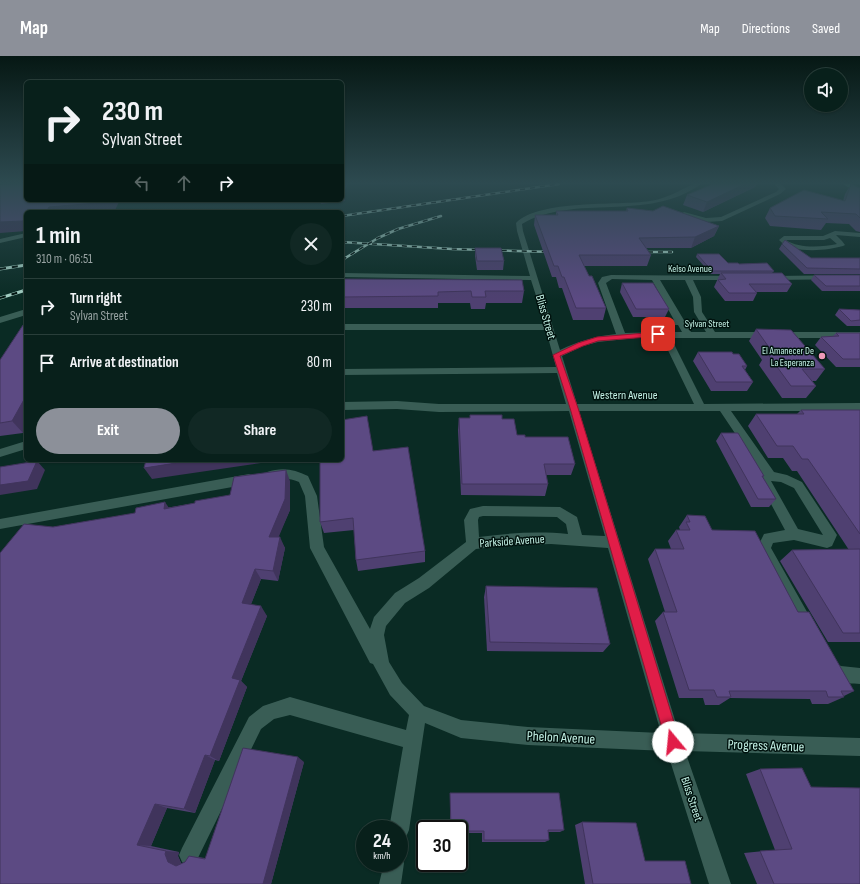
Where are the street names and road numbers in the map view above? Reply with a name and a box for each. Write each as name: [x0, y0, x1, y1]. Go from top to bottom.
street label: Kelso Avenue: [668, 263, 712, 275]
street label: Bliss Street: [532, 293, 559, 342]
street label: Sylvan Street: [685, 318, 729, 330]
street label: Western Avenue: [593, 388, 658, 403]
street label: Parkside Avenue: [479, 532, 545, 551]
street label: Phelon Avenue: [526, 727, 596, 748]
street label: Progress Avenue: [727, 736, 805, 755]
street label: Bliss Street: [677, 775, 706, 824]

